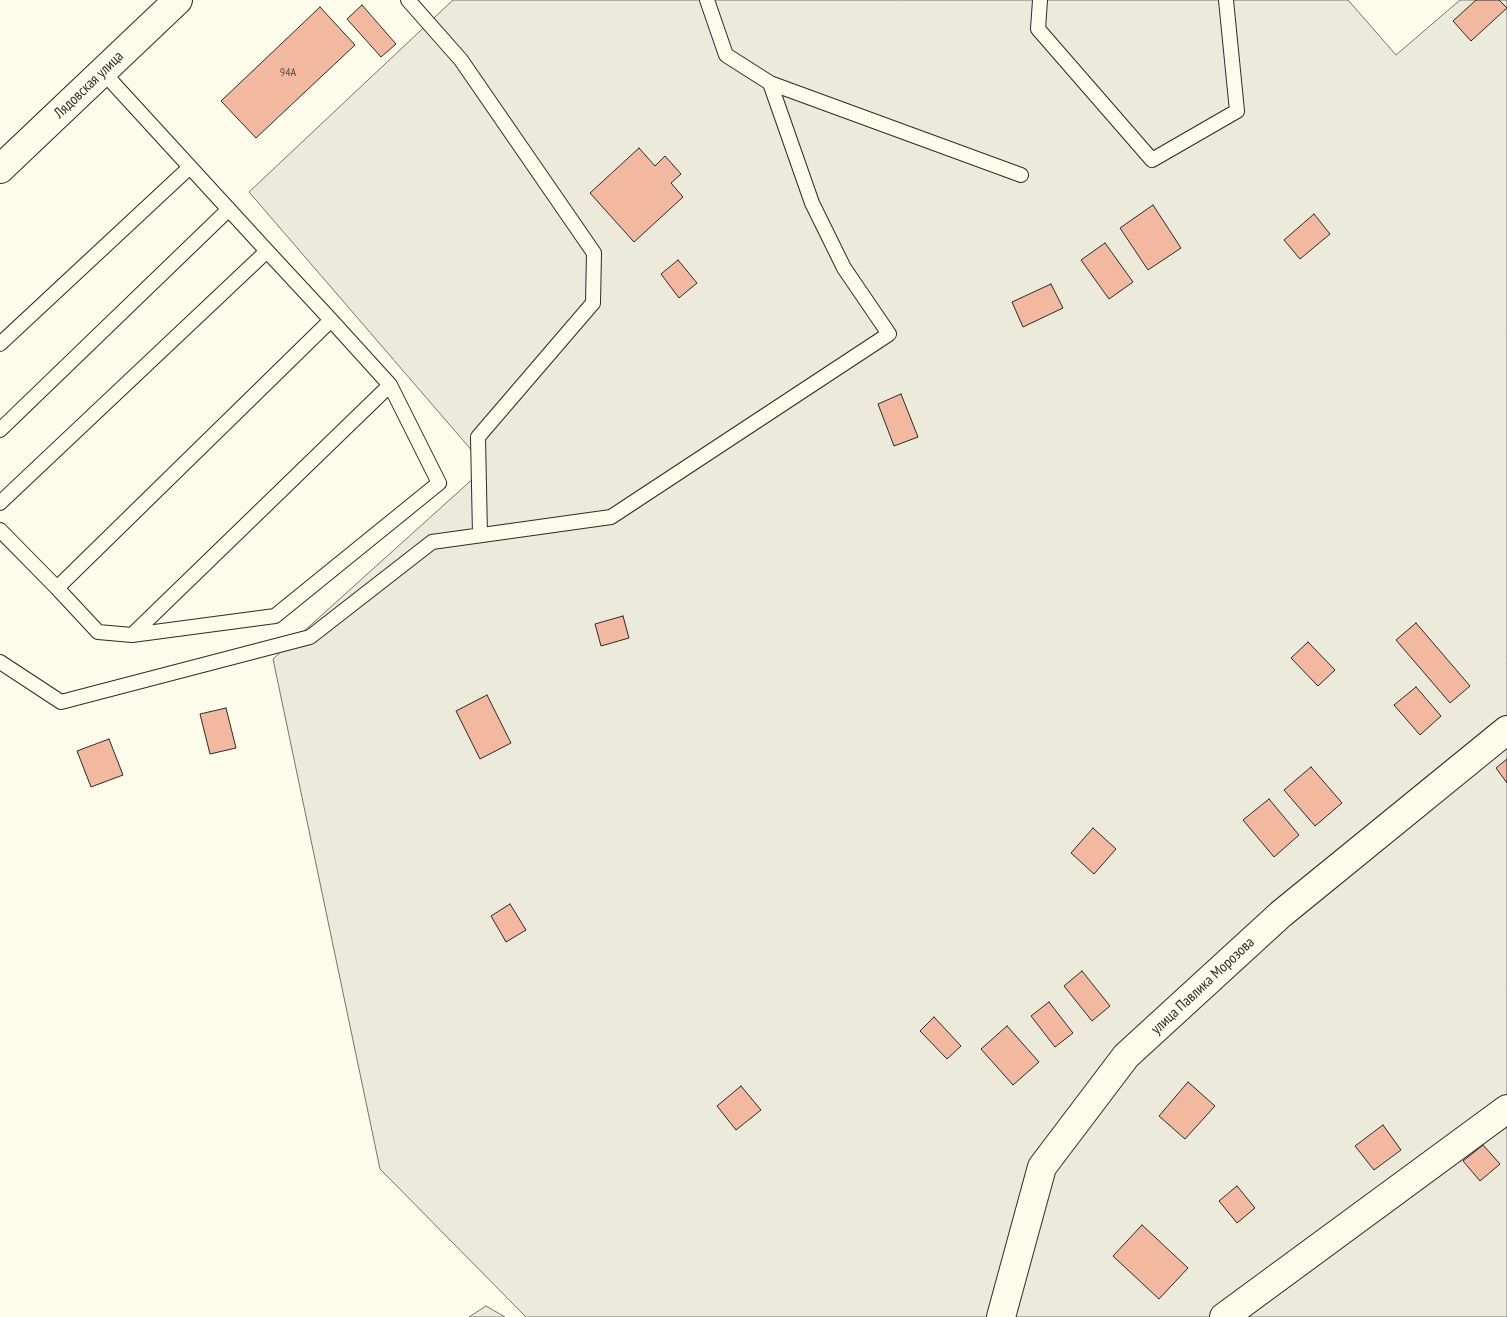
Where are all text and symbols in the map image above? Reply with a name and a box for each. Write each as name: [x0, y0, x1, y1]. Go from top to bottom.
street label: Лядовская улица: [51, 47, 127, 123]
house number: 94А: [280, 66, 296, 80]
street label: улица Павлика Морозова: [1148, 934, 1258, 1038]

